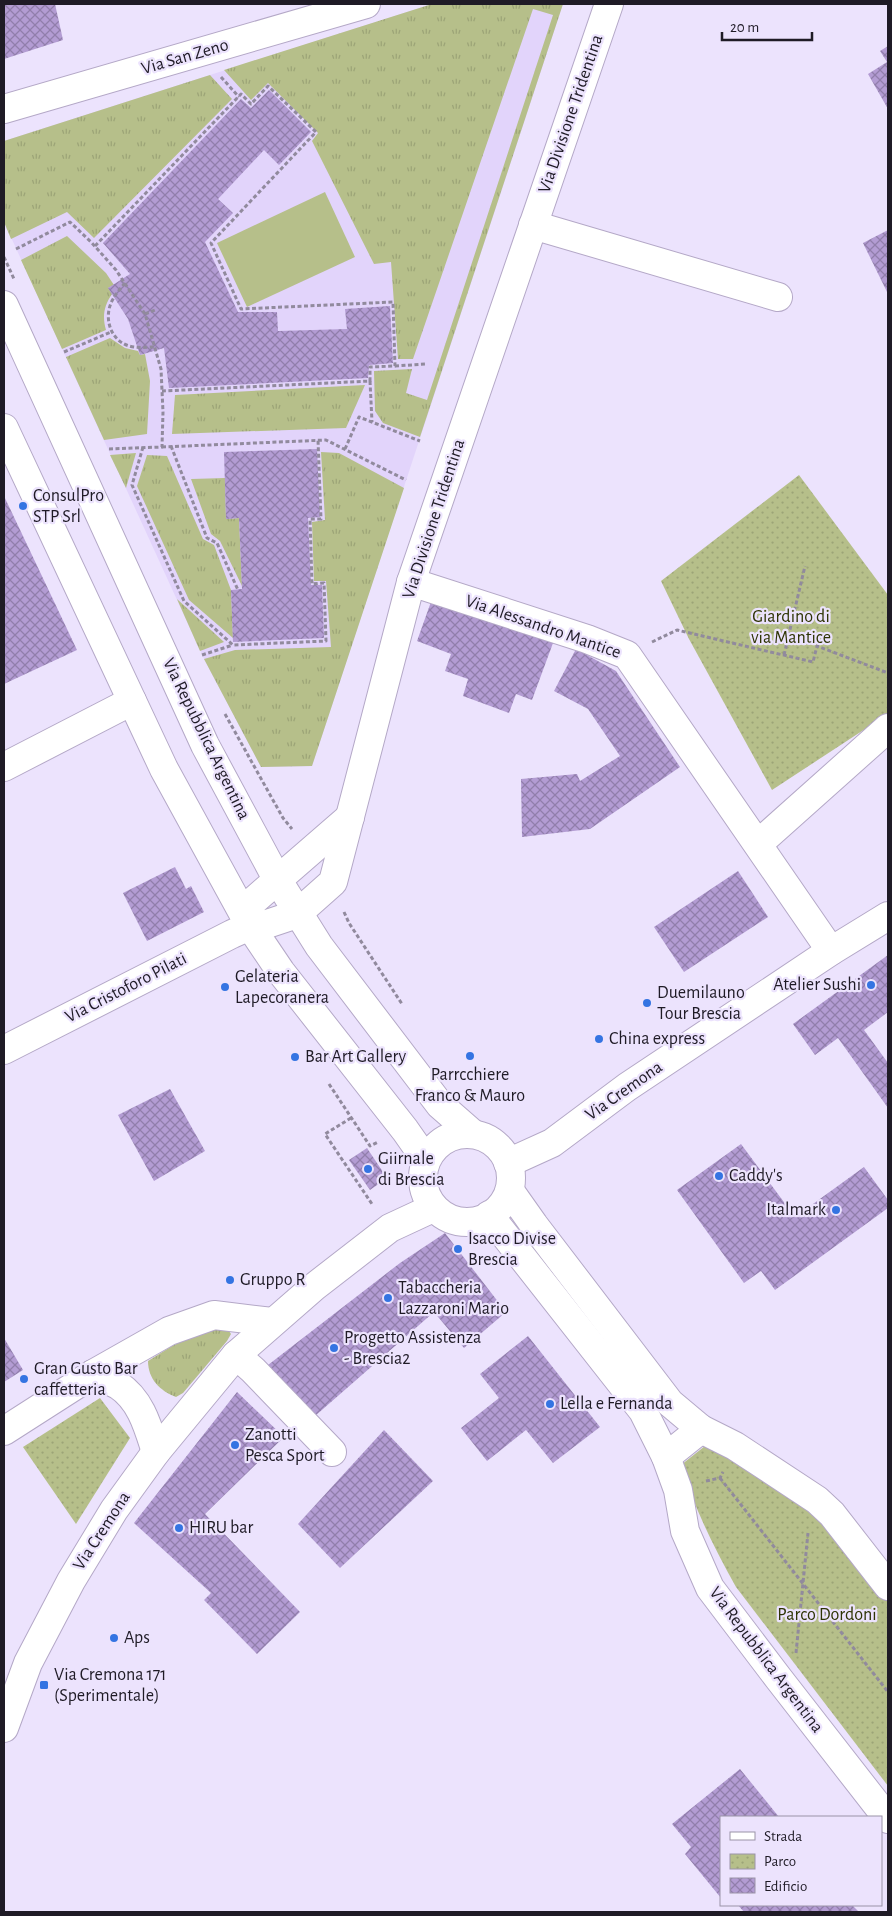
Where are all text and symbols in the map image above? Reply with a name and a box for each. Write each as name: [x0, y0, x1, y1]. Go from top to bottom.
scale bar: [722, 10, 812, 42]
text: 20 m: [730, 20, 759, 35]
street label: Via Divisione Tridentina: [535, 32, 607, 196]
street label: Via San Zeno: [139, 36, 231, 78]
street label: Via Divisione Tridentina: [400, 437, 468, 601]
place label: ConsulPro STP Srl: [33, 487, 104, 526]
marker: ConsulPro STP Srl: [17, 500, 29, 512]
street label: Via Alessandro Mantice: [463, 592, 623, 662]
park label: Giardino di via Mantice: [751, 608, 831, 647]
street label: Via Repubblica Argentina: [159, 655, 253, 823]
street label: Via Cristoforo Pilati: [62, 950, 190, 1026]
place label: Gelateria Lapecoranera: [235, 968, 329, 1007]
place label: Atelier Sushi: [773, 976, 861, 994]
marker: Atelier Sushi: [865, 979, 877, 991]
marker: Gelateria Lapecoranera: [219, 981, 231, 993]
place label: Duemilauno Tour Brescia: [657, 984, 745, 1023]
marker: Duemilauno Tour Brescia: [641, 997, 653, 1009]
place label: China express: [609, 1030, 705, 1048]
marker: China express: [593, 1033, 605, 1045]
place label: Bar Art Gallery: [305, 1048, 406, 1066]
marker: Parrcchiere Franco & Mauro: [464, 1050, 476, 1062]
marker: Bar Art Gallery: [289, 1051, 301, 1063]
street label: Via Cremona: [582, 1058, 666, 1124]
place label: Parrcchiere Franco & Mauro: [415, 1066, 525, 1105]
place label: Giirnale di Brescia: [378, 1150, 445, 1189]
marker: Giirnale di Brescia: [362, 1163, 374, 1175]
place label: Caddy's: [729, 1167, 783, 1185]
marker: Caddy's: [713, 1170, 725, 1182]
place label: Italmark: [766, 1201, 827, 1219]
marker: Italmark: [830, 1204, 842, 1216]
place label: Isacco Divise Brescia: [468, 1230, 556, 1269]
marker: Isacco Divise Brescia: [452, 1243, 464, 1255]
place label: Gruppo R: [240, 1271, 306, 1289]
marker: Gruppo R: [224, 1274, 236, 1286]
place label: Tabaccheria Lazzaroni Mario: [398, 1279, 509, 1318]
marker: Tabaccheria Lazzaroni Mario: [382, 1292, 394, 1304]
place label: Progetto Assistenza - Brescia2: [344, 1329, 481, 1368]
marker: Progetto Assistenza - Brescia2: [328, 1342, 340, 1354]
place label: Gran Gusto Bar caffetteria: [34, 1360, 138, 1399]
marker: Gran Gusto Bar caffetteria: [18, 1373, 30, 1385]
place label: Lella e Fernanda: [560, 1395, 673, 1413]
marker: Lella e Fernanda: [544, 1398, 556, 1410]
place label: Zanotti Pesca Sport: [245, 1426, 325, 1465]
marker: Zanotti Pesca Sport: [229, 1439, 241, 1451]
street label: Via Cremona: [70, 1489, 134, 1573]
place label: HIRU bar: [189, 1519, 253, 1537]
marker: HIRU bar: [173, 1522, 185, 1534]
street label: Via Repubblica Argentina: [705, 1584, 827, 1736]
park label: Parco Dordoni: [777, 1606, 877, 1624]
place label: Aps: [124, 1629, 150, 1647]
marker: Aps: [108, 1632, 120, 1644]
place label: Via Cremona 171 (Sperimentale): [54, 1666, 166, 1705]
marker: Via Cremona 171 (Sperimentale): [38, 1679, 50, 1691]
legend: [720, 1816, 882, 1906]
text: Strada: [764, 1829, 802, 1844]
text: Parco: [764, 1854, 796, 1869]
text: Edificio: [764, 1879, 807, 1894]

